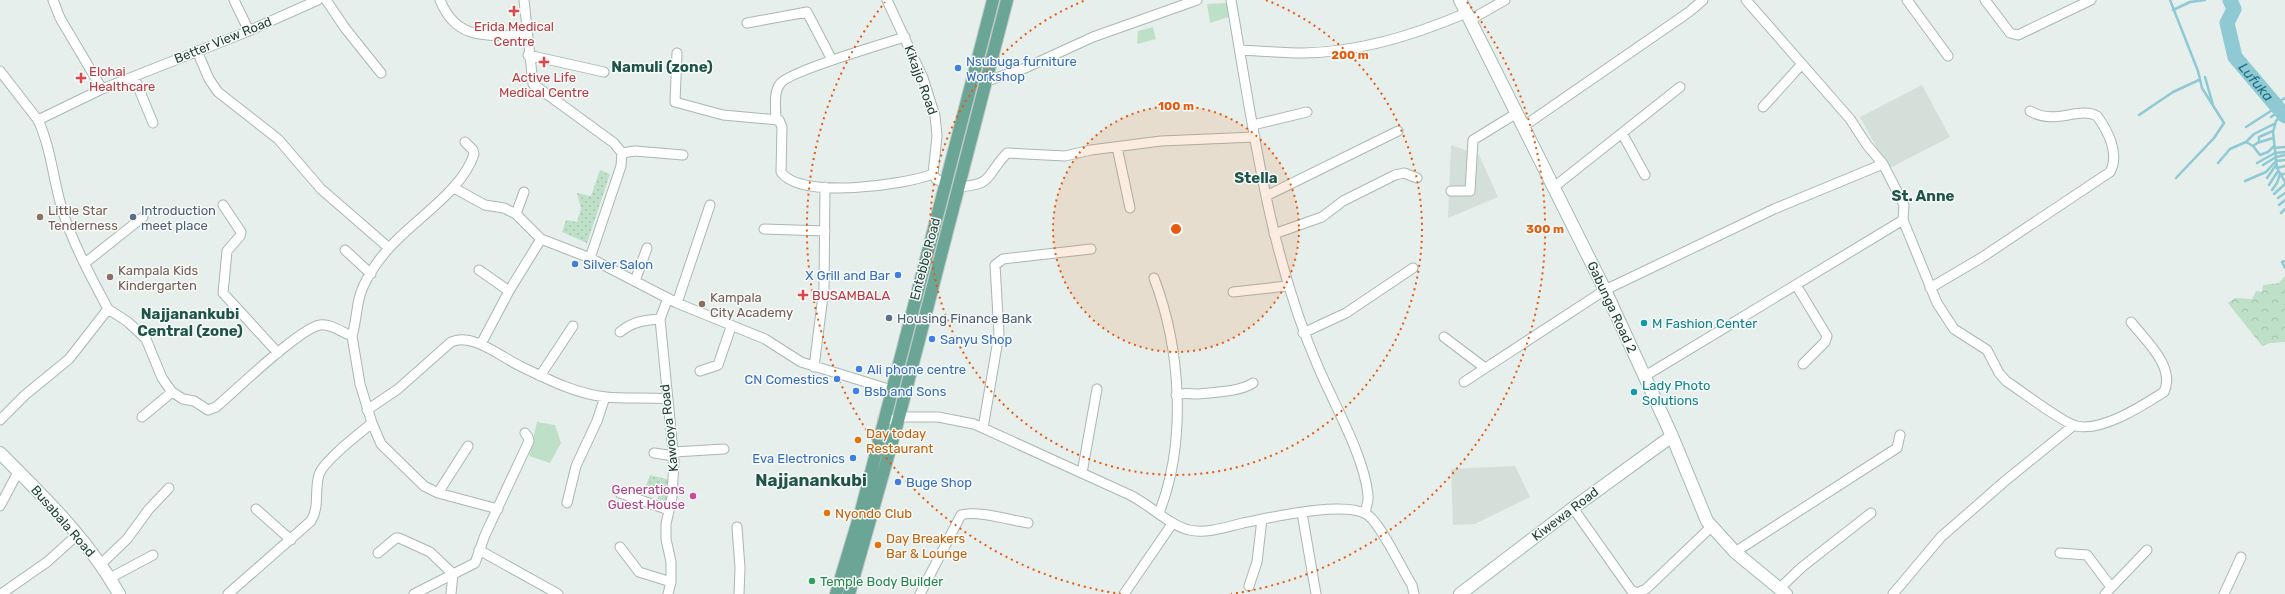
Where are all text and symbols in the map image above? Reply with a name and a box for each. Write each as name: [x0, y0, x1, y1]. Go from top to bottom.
marker: Erida Medical Centre: [508, 5, 520, 17]
street label: Better View Road: [172, 14, 274, 66]
place label: Erida Medical Centre: [474, 19, 554, 49]
street label: Kikajjo Road: [901, 43, 941, 117]
text: 200 m: [1331, 48, 1369, 62]
place label: Nsubuga furniture Workshop: [966, 54, 1077, 84]
marker: Active Life Medical Centre: [538, 56, 550, 68]
district label: Namuli (zone): [611, 58, 713, 76]
water label: Lufuka: [2235, 59, 2277, 105]
marker: Nsubuga furniture Workshop: [953, 63, 963, 73]
place label: Elohai Healthcare: [89, 64, 155, 94]
place label: Active Life Medical Centre: [499, 70, 589, 100]
marker: Elohai Healthcare: [76, 73, 86, 83]
text: 100 m: [1158, 99, 1194, 113]
district label: Stella: [1234, 169, 1278, 187]
district label: St. Anne: [1892, 187, 1955, 205]
place label: Little Star Tenderness: [48, 203, 118, 233]
place label: Introduction meet place: [141, 203, 216, 233]
marker: Little Star Tenderness: [35, 212, 45, 222]
marker: Introduction meet place: [128, 212, 138, 222]
street label: Entebbe Road: [907, 216, 943, 302]
centre of rings: [1169, 222, 1183, 236]
text: 300 m: [1526, 222, 1564, 236]
place label: Silver Salon: [583, 257, 653, 272]
marker: Silver Salon: [570, 259, 580, 269]
street label: Gabunga Road 2: [1583, 259, 1640, 356]
place label: Kampala Kids Kindergarten: [118, 263, 199, 294]
place label: X Grill and Bar: [805, 268, 890, 283]
marker: X Grill and Bar: [893, 270, 903, 280]
marker: Kampala Kids Kindergarten: [105, 272, 115, 282]
place label: BUSAMBALA: [812, 288, 890, 303]
marker: BUSAMBALA: [797, 289, 809, 301]
place label: Kampala City Academy: [710, 290, 793, 320]
marker: Kampala City Academy: [697, 299, 707, 309]
district label: Najjanankubi Central (zone): [137, 305, 243, 340]
place label: Housing Finance Bank: [897, 311, 1032, 327]
marker: Housing Finance Bank: [884, 313, 894, 323]
place label: M Fashion Center: [1652, 316, 1757, 331]
marker: M Fashion Center: [1639, 318, 1649, 328]
place label: Sanyu Shop: [940, 332, 1013, 347]
marker: Sanyu Shop: [927, 334, 937, 344]
place label: Ali phone centre: [867, 362, 966, 377]
marker: Ali phone centre: [854, 364, 864, 374]
place label: CN Comestics: [745, 372, 829, 387]
marker: CN Comestics: [832, 374, 842, 384]
place label: Lady Photo Solutions: [1642, 378, 1710, 408]
street label: Kawooya Road: [657, 384, 681, 472]
place label: Bsb and Sons: [864, 384, 947, 399]
marker: Bsb and Sons: [851, 386, 861, 396]
marker: Lady Photo Solutions: [1629, 387, 1639, 397]
place label: Day today Restaurant: [866, 426, 933, 456]
marker: Day today Restaurant: [853, 435, 863, 445]
place label: Eva Electronics: [752, 451, 845, 466]
marker: Eva Electronics: [848, 453, 858, 463]
district label: Najjanankubi: [755, 470, 867, 490]
place label: Buge Shop: [906, 475, 972, 491]
marker: Buge Shop: [893, 477, 903, 487]
street label: Busabala Road: [28, 482, 98, 560]
place label: Generations Guest House: [608, 482, 685, 512]
street label: Kiwewa Road: [1529, 484, 1601, 544]
marker: Generations Guest House: [688, 491, 698, 501]
place label: Nyondo Club: [835, 506, 912, 521]
marker: Nyondo Club: [822, 508, 832, 518]
place label: Day Breakers Bar & Lounge: [886, 531, 967, 562]
marker: Day Breakers Bar & Lounge: [873, 540, 883, 550]
place label: Temple Body Builder: [820, 574, 943, 589]
marker: Temple Body Builder: [807, 576, 817, 586]

